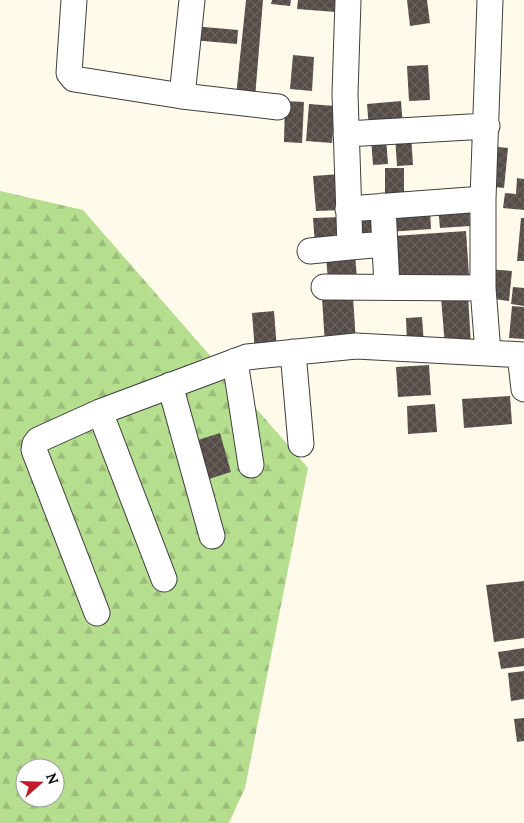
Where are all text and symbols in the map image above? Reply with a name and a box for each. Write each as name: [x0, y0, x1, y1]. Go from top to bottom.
north arrow: [15, 758, 65, 808]
text: N: [42, 770, 63, 787]

